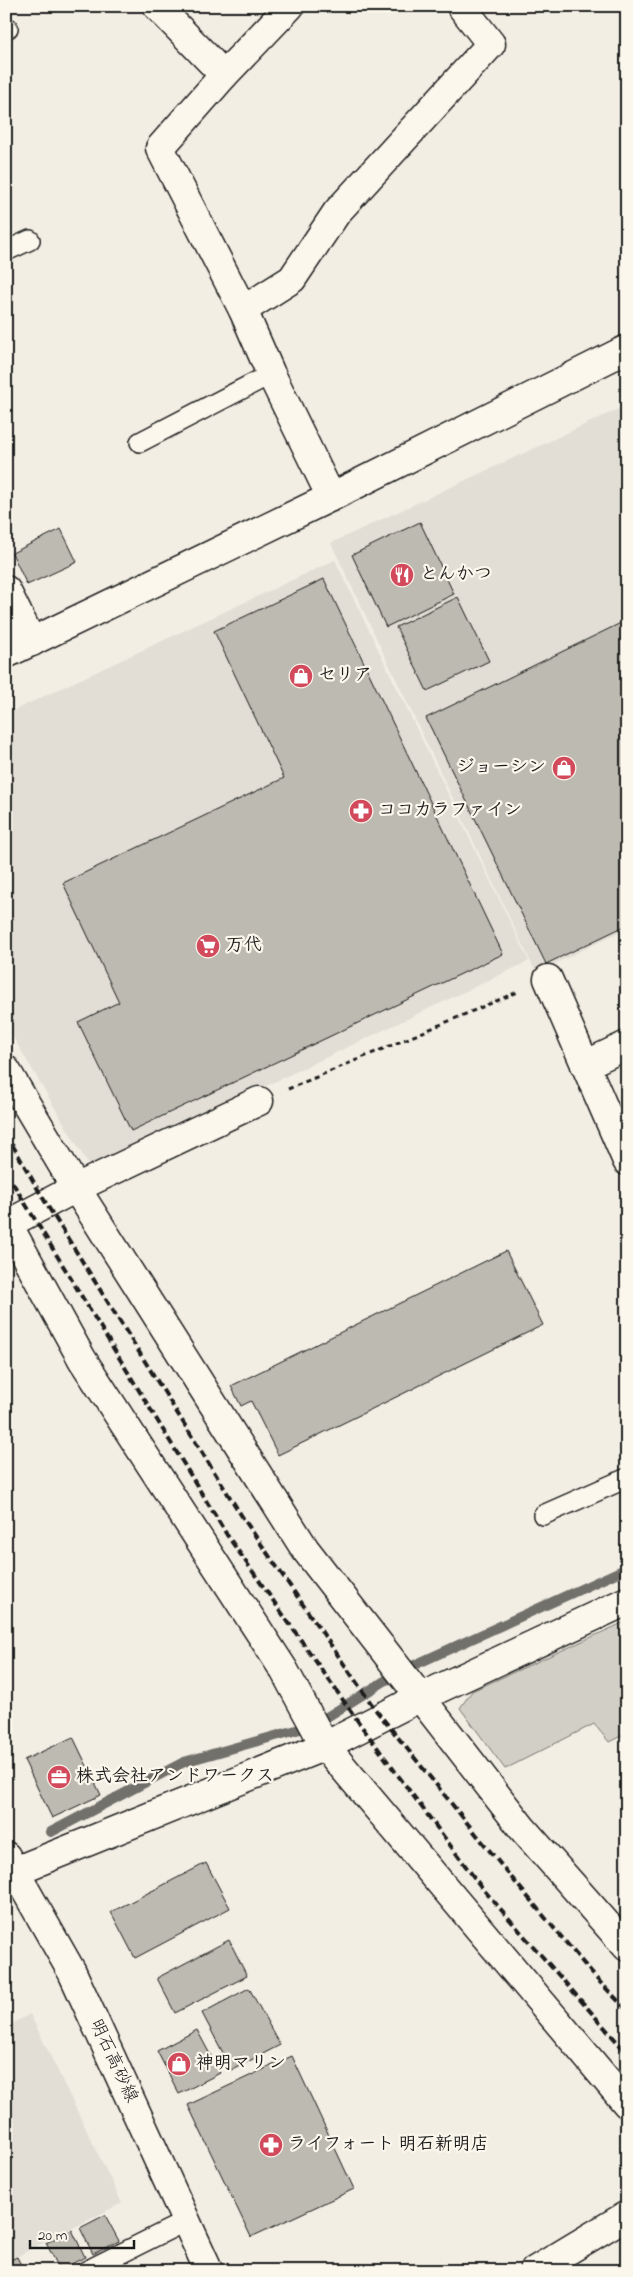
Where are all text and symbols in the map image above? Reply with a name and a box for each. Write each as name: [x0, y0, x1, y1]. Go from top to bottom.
restaurant icon: とんかつ: [389, 562, 415, 588]
place label: とんかつ: [420, 562, 492, 588]
shop icon: セリア: [288, 663, 314, 689]
place label: セリア: [318, 663, 372, 689]
place label: ジョーシン: [456, 755, 546, 781]
shop icon: ジョーシン: [551, 755, 577, 781]
pharmacy icon: ココカラファイン: [348, 798, 374, 824]
place label: ココカラファイン: [378, 798, 522, 824]
supermarket icon: 万代: [195, 933, 221, 959]
place label: 万代: [226, 933, 262, 959]
office icon: 株式会社アンドワークス: [46, 1764, 72, 1790]
place label: 株式会社アンドワークス: [76, 1764, 274, 1790]
street label: 明石高砂線: [82, 2015, 144, 2107]
shop icon: 神明マリン: [166, 2051, 192, 2077]
place label: 神明マリン: [196, 2051, 286, 2077]
pharmacy icon: ライフォート 明石新明店: [258, 2132, 284, 2158]
place label: ライフォート 明石新明店: [288, 2132, 489, 2158]
scale bar: [30, 2217, 134, 2249]
text: 20 m: [38, 2225, 68, 2247]

